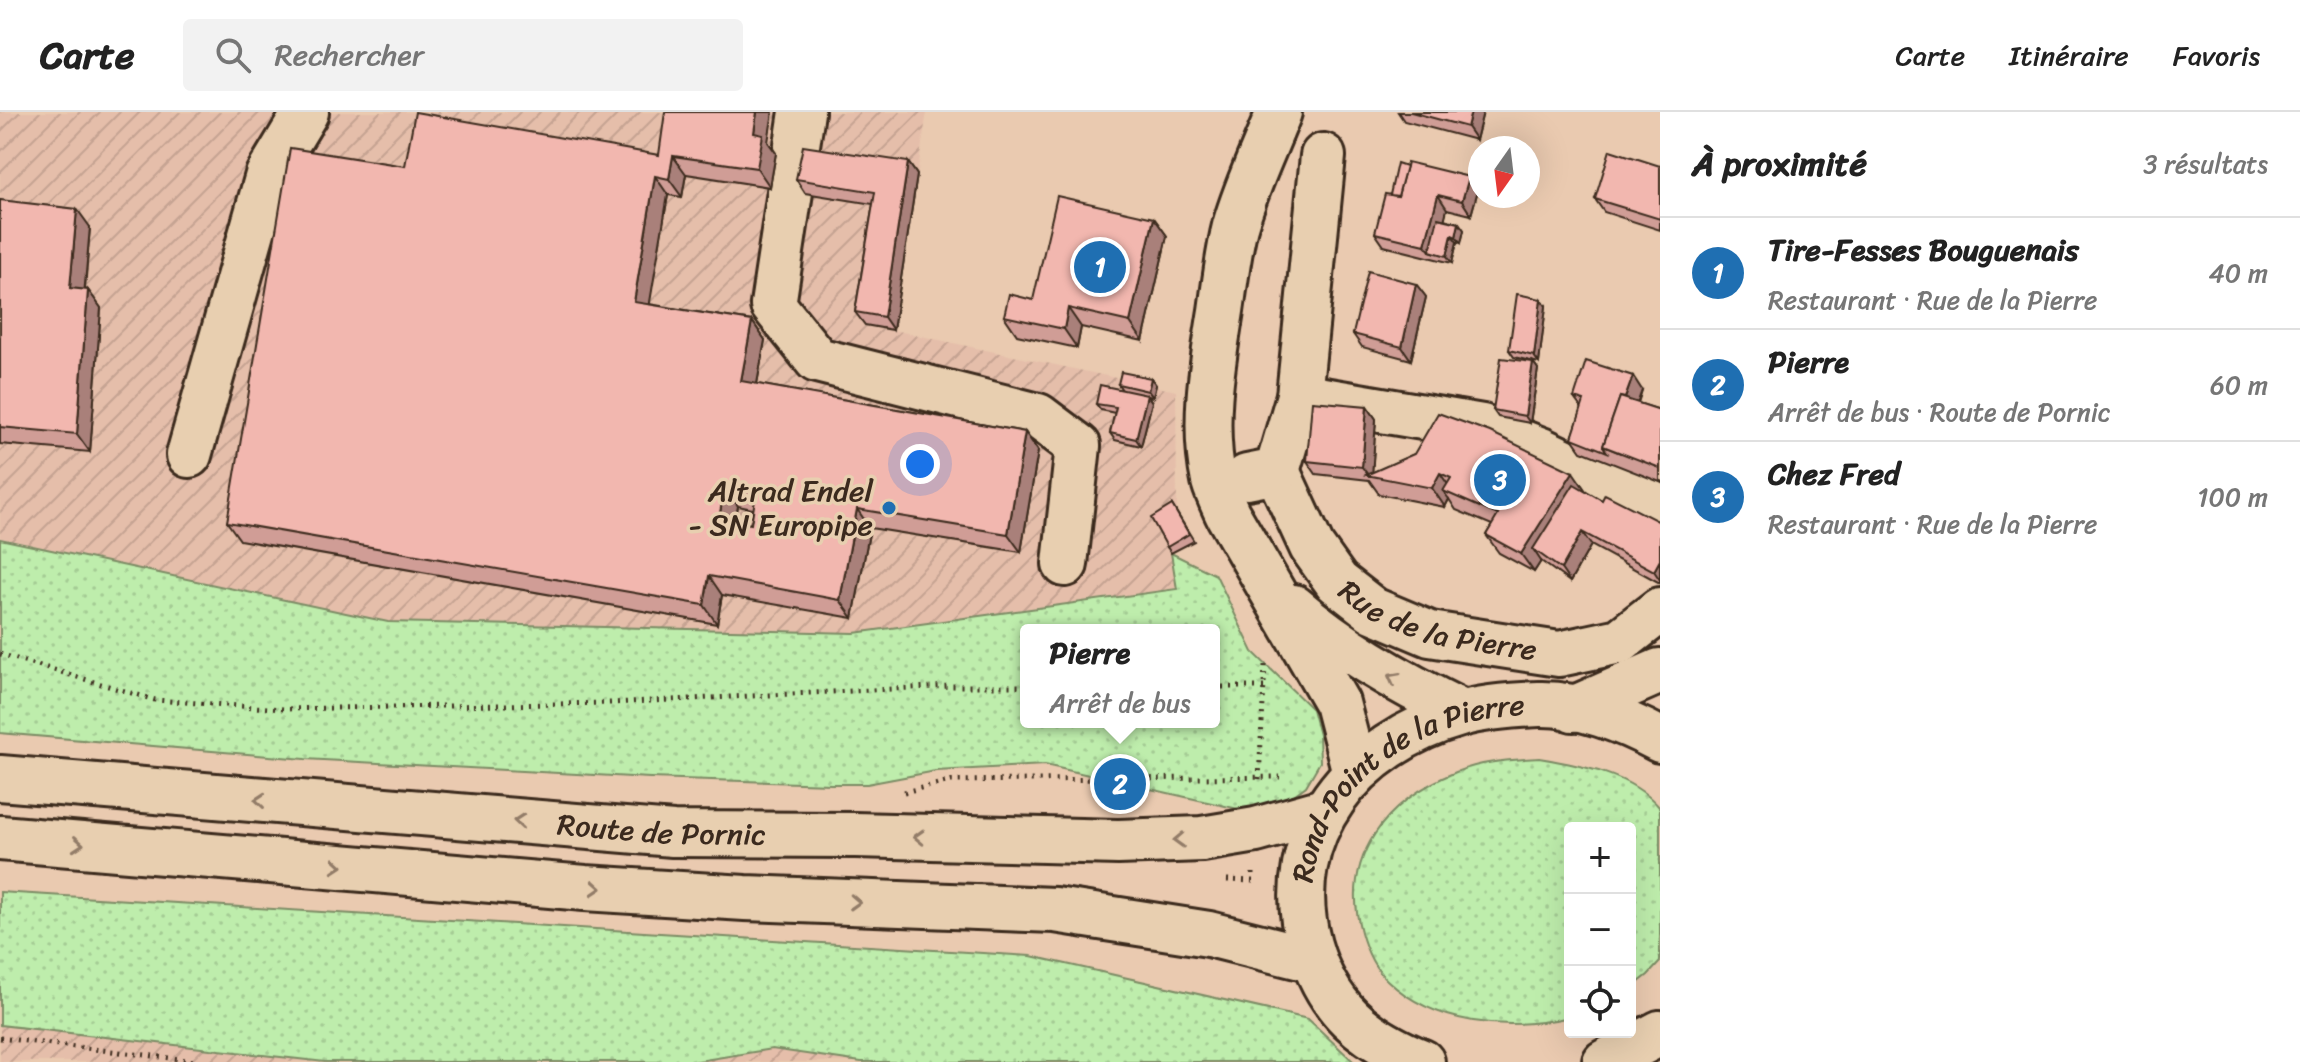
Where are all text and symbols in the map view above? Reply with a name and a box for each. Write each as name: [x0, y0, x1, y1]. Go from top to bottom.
search box: [183, 19, 743, 91]
text: Carte: [40, 22, 135, 89]
text: Rechercher: [275, 28, 424, 82]
text: Carte: [1895, 31, 1965, 80]
text: Itinéraire: [2009, 31, 2129, 80]
text: Favoris: [2173, 31, 2260, 80]
icon: search: [211, 33, 255, 77]
text: À proximité: [1692, 134, 1867, 194]
north arrow: [1468, 136, 1540, 208]
text: 3 résultats: [2143, 141, 2268, 187]
text: Tire-Fesses Bouguenais: [1768, 223, 2079, 277]
pin: 1: [1074, 237, 1126, 297]
text: 1: [1712, 250, 1724, 296]
text: 40 m: [2209, 250, 2268, 296]
text: Restaurant · Rue de la Pierre: [1768, 277, 2097, 323]
text: Pierre: [1768, 335, 1849, 389]
text: 2: [1710, 362, 1726, 408]
text: 60 m: [2210, 362, 2268, 408]
text: Arrêt de bus · Route de Pornic: [1768, 389, 2111, 435]
your location: [900, 444, 940, 484]
text: Chez Fred: [1768, 447, 1900, 501]
pin: 3: [1474, 450, 1526, 510]
place label: Altrad Endel - SN Europipe: [688, 464, 874, 552]
text: 3: [1711, 474, 1725, 520]
text: 100 m: [2197, 474, 2268, 520]
marker: Altrad Endel - SN Europipe: [880, 499, 898, 517]
text: Restaurant · Rue de la Pierre: [1768, 501, 2097, 547]
street label: Rue de la Pierre: [1326, 565, 1541, 677]
popup: [1020, 624, 1220, 728]
text: Pierre: [1049, 626, 1130, 680]
one-way arrow: [1387, 672, 1402, 687]
street label: Rond-Point de la Pierre: [1276, 678, 1526, 886]
text: Arrêt de bus: [1049, 680, 1191, 726]
pin: 2: [1094, 754, 1146, 814]
one-way arrow: [253, 792, 266, 809]
street label: Route de Pornic: [555, 797, 766, 862]
one-way arrow: [512, 813, 525, 830]
map controls: [1564, 822, 1636, 1038]
button: +: [1564, 822, 1636, 894]
one-way arrow: [912, 828, 925, 845]
one-way arrow: [1172, 831, 1185, 848]
one-way arrow: [72, 835, 85, 852]
one-way arrow: [331, 858, 344, 875]
one-way arrow: [590, 879, 603, 896]
one-way arrow: [849, 894, 862, 911]
button: −: [1564, 894, 1636, 966]
button: locate: [1564, 966, 1636, 1038]

